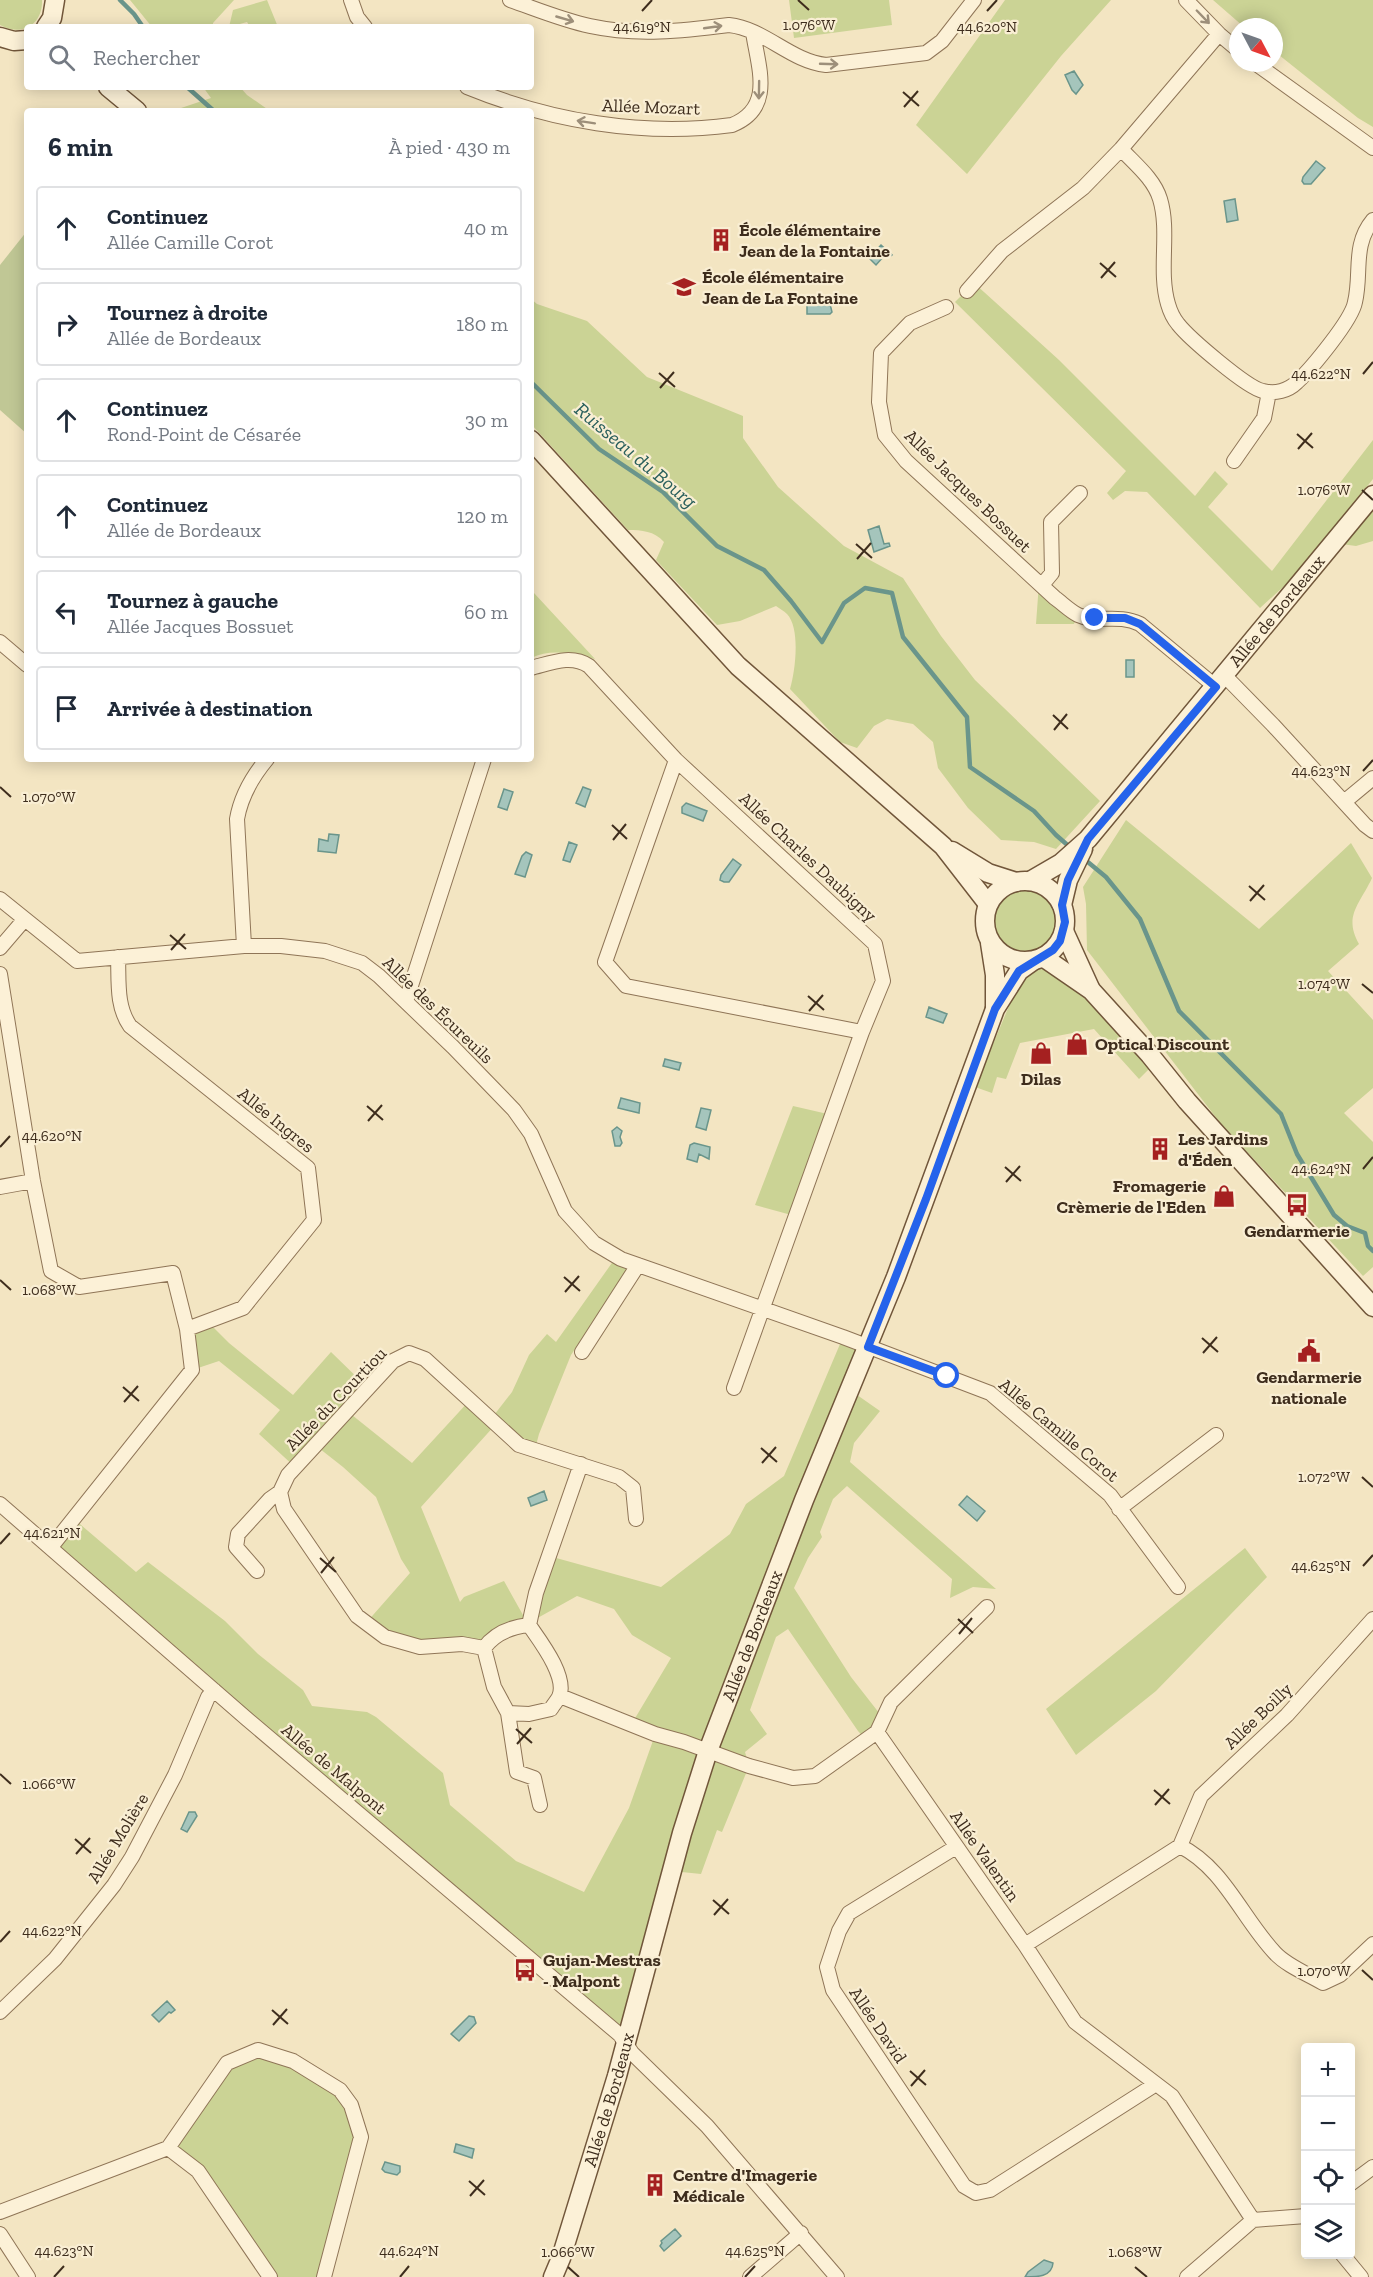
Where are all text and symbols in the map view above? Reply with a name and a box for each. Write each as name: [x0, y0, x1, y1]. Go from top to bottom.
one-way arrow: [1195, 10, 1210, 25]
one-way arrow: [555, 14, 574, 25]
text: 1.076°W: [783, 16, 835, 34]
text: 44.619°N: [613, 18, 671, 36]
text: 44.620°N: [957, 18, 1017, 36]
north arrow: [1229, 18, 1283, 72]
one-way arrow: [703, 21, 723, 32]
search box: [24, 24, 534, 90]
icon: search: [45, 41, 78, 74]
text: Rechercher: [93, 44, 201, 71]
one-way arrow: [818, 59, 838, 70]
one-way arrow: [754, 79, 765, 99]
street label: Allée Mozart: [602, 94, 701, 120]
one-way arrow: [577, 116, 597, 127]
text: 6 min: [48, 131, 113, 163]
text: À pied · 430 m: [389, 135, 510, 159]
text: Continuez: [107, 203, 208, 230]
icon: ahead: [50, 212, 83, 245]
text: 40 m: [464, 216, 508, 240]
place label: École élémentaire Jean de la Fontaine: [739, 219, 890, 262]
building icon: École élémentaire Jean de la Fontaine: [708, 227, 734, 253]
text: Allée Camille Corot: [107, 230, 273, 254]
place label: École élémentaire Jean de La Fontaine: [702, 266, 858, 309]
school or university icon: École élémentaire Jean de La Fontaine: [671, 274, 697, 300]
text: Tournez à droite: [107, 299, 268, 326]
icon: right: [50, 308, 83, 341]
text: 180 m: [456, 312, 508, 336]
text: Allée de Bordeaux: [107, 326, 261, 350]
text: 44.622°N: [1291, 365, 1351, 383]
text: Continuez: [107, 395, 208, 422]
water label: Ruisseau du Bourg: [570, 397, 702, 513]
icon: ahead: [50, 404, 83, 437]
text: 30 m: [465, 408, 508, 432]
text: Rond-Point de Césarée: [107, 422, 301, 446]
street label: Allée Jacques Bossuet: [900, 425, 1036, 557]
text: 1.076°W: [1298, 481, 1350, 499]
text: Continuez: [107, 491, 208, 518]
icon: ahead: [50, 500, 83, 533]
text: 120 m: [457, 504, 508, 528]
text: Allée de Bordeaux: [107, 518, 261, 542]
street label: Allée de Bordeaux: [1224, 551, 1330, 672]
text: Tournez à gauche: [107, 587, 278, 614]
icon: left: [50, 596, 83, 629]
text: 60 m: [464, 600, 508, 624]
route end: [1081, 604, 1107, 630]
text: Allée Jacques Bossuet: [107, 614, 294, 638]
icon: arrive: [50, 692, 83, 725]
text: Arrivée à destination: [107, 695, 312, 722]
text: 44.623°N: [1291, 762, 1351, 780]
street label: Allée Charles Daubigny: [735, 787, 882, 927]
text: 1.070°W: [22, 788, 76, 806]
street label: Allée des Écureuils: [378, 952, 498, 1068]
text: 1.074°W: [1298, 975, 1350, 993]
shop icon: Optical Discount: [1064, 1031, 1090, 1057]
place label: Optical Discount: [1095, 1033, 1230, 1055]
shop icon: Dilas: [1028, 1040, 1054, 1066]
place label: Dilas: [1021, 1068, 1061, 1090]
street label: Allée Ingres: [233, 1082, 319, 1158]
text: 44.620°N: [22, 1127, 82, 1145]
place label: Les Jardins d'Éden: [1178, 1128, 1268, 1171]
building icon: Les Jardins d'Éden: [1147, 1136, 1173, 1162]
text: 44.624°N: [1291, 1160, 1351, 1178]
place label: Fromagerie Crèmerie de l'Eden: [1056, 1175, 1206, 1218]
shop icon: Fromagerie Crèmerie de l'Eden: [1211, 1183, 1237, 1209]
bus stop icon: Gendarmerie: [1284, 1192, 1310, 1218]
place label: Gendarmerie: [1244, 1220, 1350, 1242]
text: 1.068°W: [22, 1281, 76, 1299]
public building icon: Gendarmerie nationale: [1296, 1338, 1322, 1364]
street label: Allée du Courtiou: [281, 1342, 391, 1456]
route start: [933, 1362, 959, 1388]
place label: Gendarmerie nationale: [1256, 1366, 1362, 1409]
street label: Allée Camille Corot: [995, 1373, 1124, 1487]
text: 1.072°W: [1298, 1468, 1350, 1486]
text: 44.621°N: [23, 1524, 81, 1542]
text: 44.625°N: [1291, 1557, 1351, 1575]
street label: Allée de Bordeaux: [717, 1567, 787, 1705]
street label: Allée Boilly: [1219, 1678, 1297, 1754]
street label: Allée de Malpont: [277, 1719, 391, 1819]
text: 1.066°W: [22, 1775, 76, 1793]
street label: Allée Molière: [82, 1789, 154, 1887]
street label: Allée Valentin: [945, 1806, 1025, 1906]
text: 44.622°N: [22, 1922, 82, 1940]
place label: Gujan-Mestras - Malpont: [543, 1949, 661, 1992]
bus stop icon: Gujan-Mestras - Malpont: [512, 1957, 538, 1983]
text: 1.070°W: [1297, 1962, 1351, 1980]
street label: Allée David: [844, 1983, 912, 2067]
street label: Allée de Bordeaux: [579, 2030, 639, 2170]
map controls: [1301, 2043, 1355, 2259]
button: +: [1301, 2043, 1355, 2097]
button: −: [1301, 2097, 1355, 2151]
button: locate: [1301, 2151, 1355, 2205]
place label: Centre d'Imagerie Médicale: [673, 2164, 817, 2207]
building icon: Centre d'Imagerie Médicale: [642, 2172, 668, 2198]
button: layers: [1301, 2205, 1355, 2259]
text: 44.623°N: [34, 2242, 94, 2260]
text: 44.624°N: [379, 2242, 439, 2260]
text: 44.625°N: [725, 2242, 785, 2260]
text: 1.066°W: [541, 2243, 595, 2261]
text: 1.068°W: [1108, 2243, 1162, 2261]

